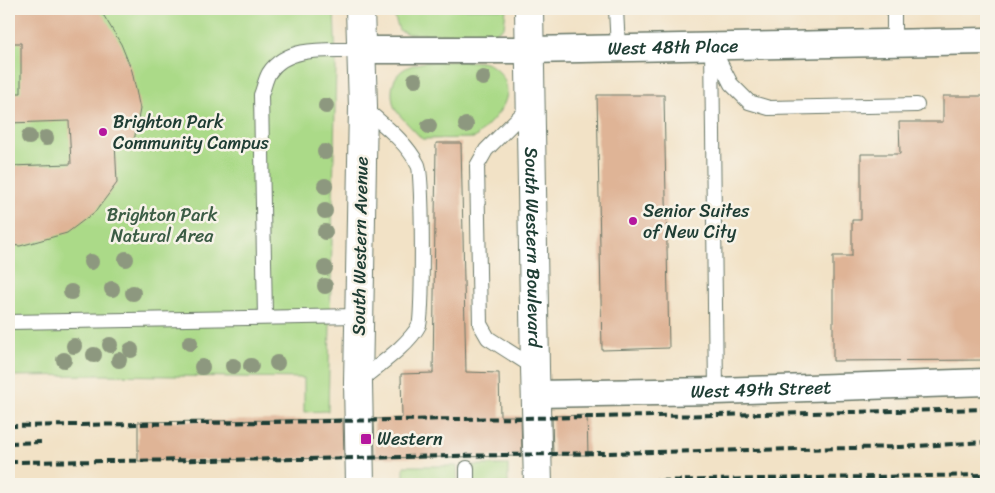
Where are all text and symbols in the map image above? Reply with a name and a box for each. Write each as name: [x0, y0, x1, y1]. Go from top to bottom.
street label: West 48th Place: [607, 30, 739, 64]
place label: Brighton Park Community Campus: [113, 106, 270, 159]
marker: Brighton Park Community Campus: [97, 126, 109, 138]
street label: South Western Boulevard: [515, 147, 551, 349]
street label: South Western Avenue: [342, 156, 378, 336]
place label: Senior Suites of New City: [643, 195, 750, 248]
park label: Brighton Park Natural Area: [107, 199, 218, 252]
marker: Senior Suites of New City: [627, 215, 639, 227]
street label: West 49th Street: [690, 371, 832, 407]
place label: Western: [377, 423, 443, 455]
marker: Western: [359, 432, 373, 446]

